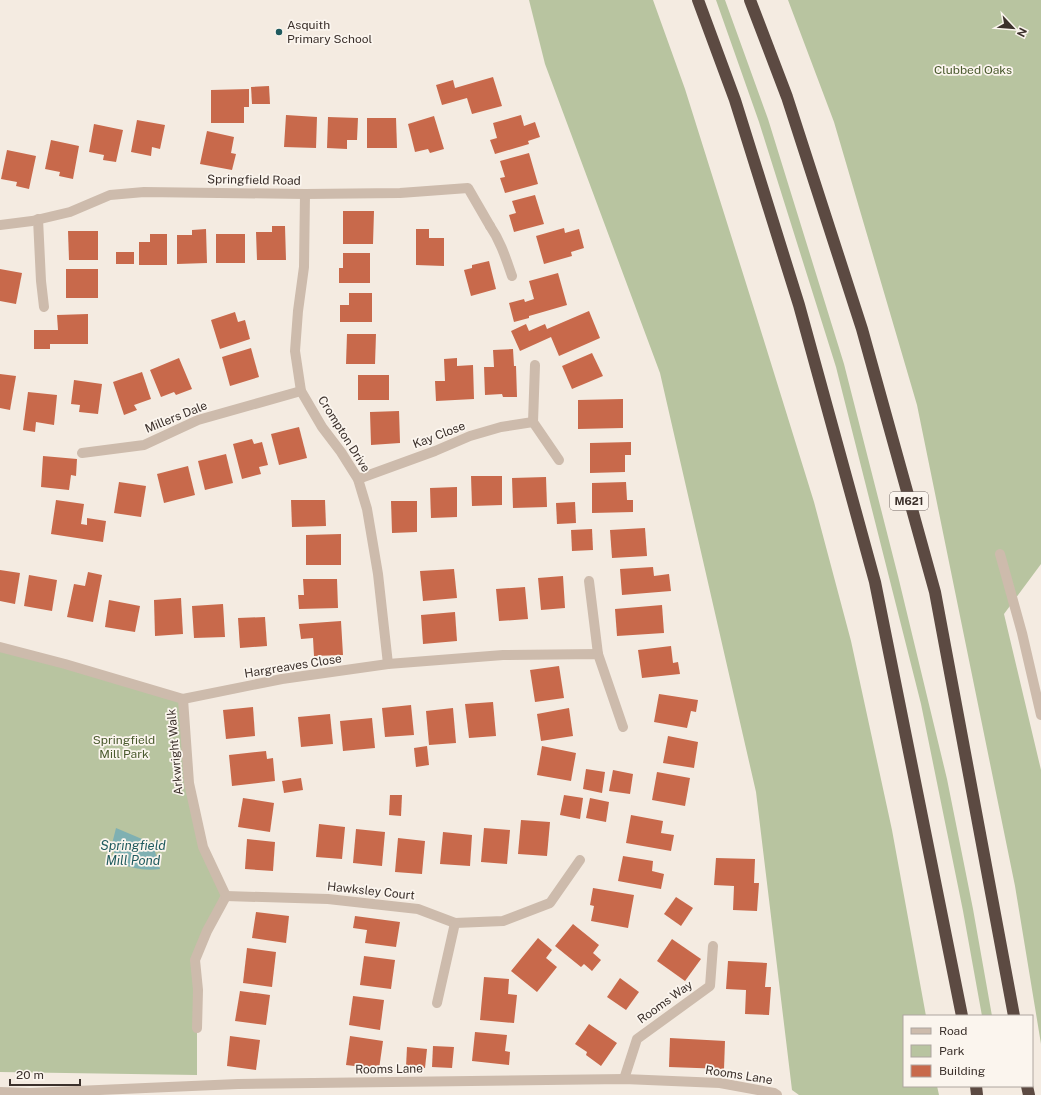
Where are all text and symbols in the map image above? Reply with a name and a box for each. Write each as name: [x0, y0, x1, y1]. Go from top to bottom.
north arrow: [993, 8, 1033, 48]
place label: Asquith Primary School: [287, 18, 372, 46]
text: N: [1015, 26, 1029, 39]
marker: Asquith Primary School: [274, 27, 284, 37]
park label: Clubbed Oaks: [934, 63, 1012, 77]
street label: Springfield Road: [207, 172, 301, 188]
street label: Crompton Drive: [315, 394, 373, 475]
street label: Millers Dale: [143, 398, 209, 436]
street label: Kay Close: [411, 419, 467, 451]
road number: M621: [890, 492, 928, 510]
street label: Hargreaves Close: [243, 651, 343, 681]
street label: Arkwright Walk: [164, 708, 186, 796]
park label: Springfield Mill Park: [93, 733, 155, 761]
water label: Springfield Mill Pond: [100, 838, 166, 868]
street label: Hawksley Court: [326, 879, 416, 903]
street label: Rooms Way: [635, 977, 696, 1027]
legend: [903, 1015, 1033, 1087]
text: Road: [939, 1024, 967, 1038]
text: Park: [939, 1044, 965, 1058]
scale bar: [10, 1061, 80, 1087]
street label: Rooms Lane: [355, 1061, 423, 1077]
street label: Rooms Lane: [704, 1063, 774, 1087]
text: Building: [939, 1064, 985, 1078]
text: 20 m: [16, 1068, 44, 1082]

